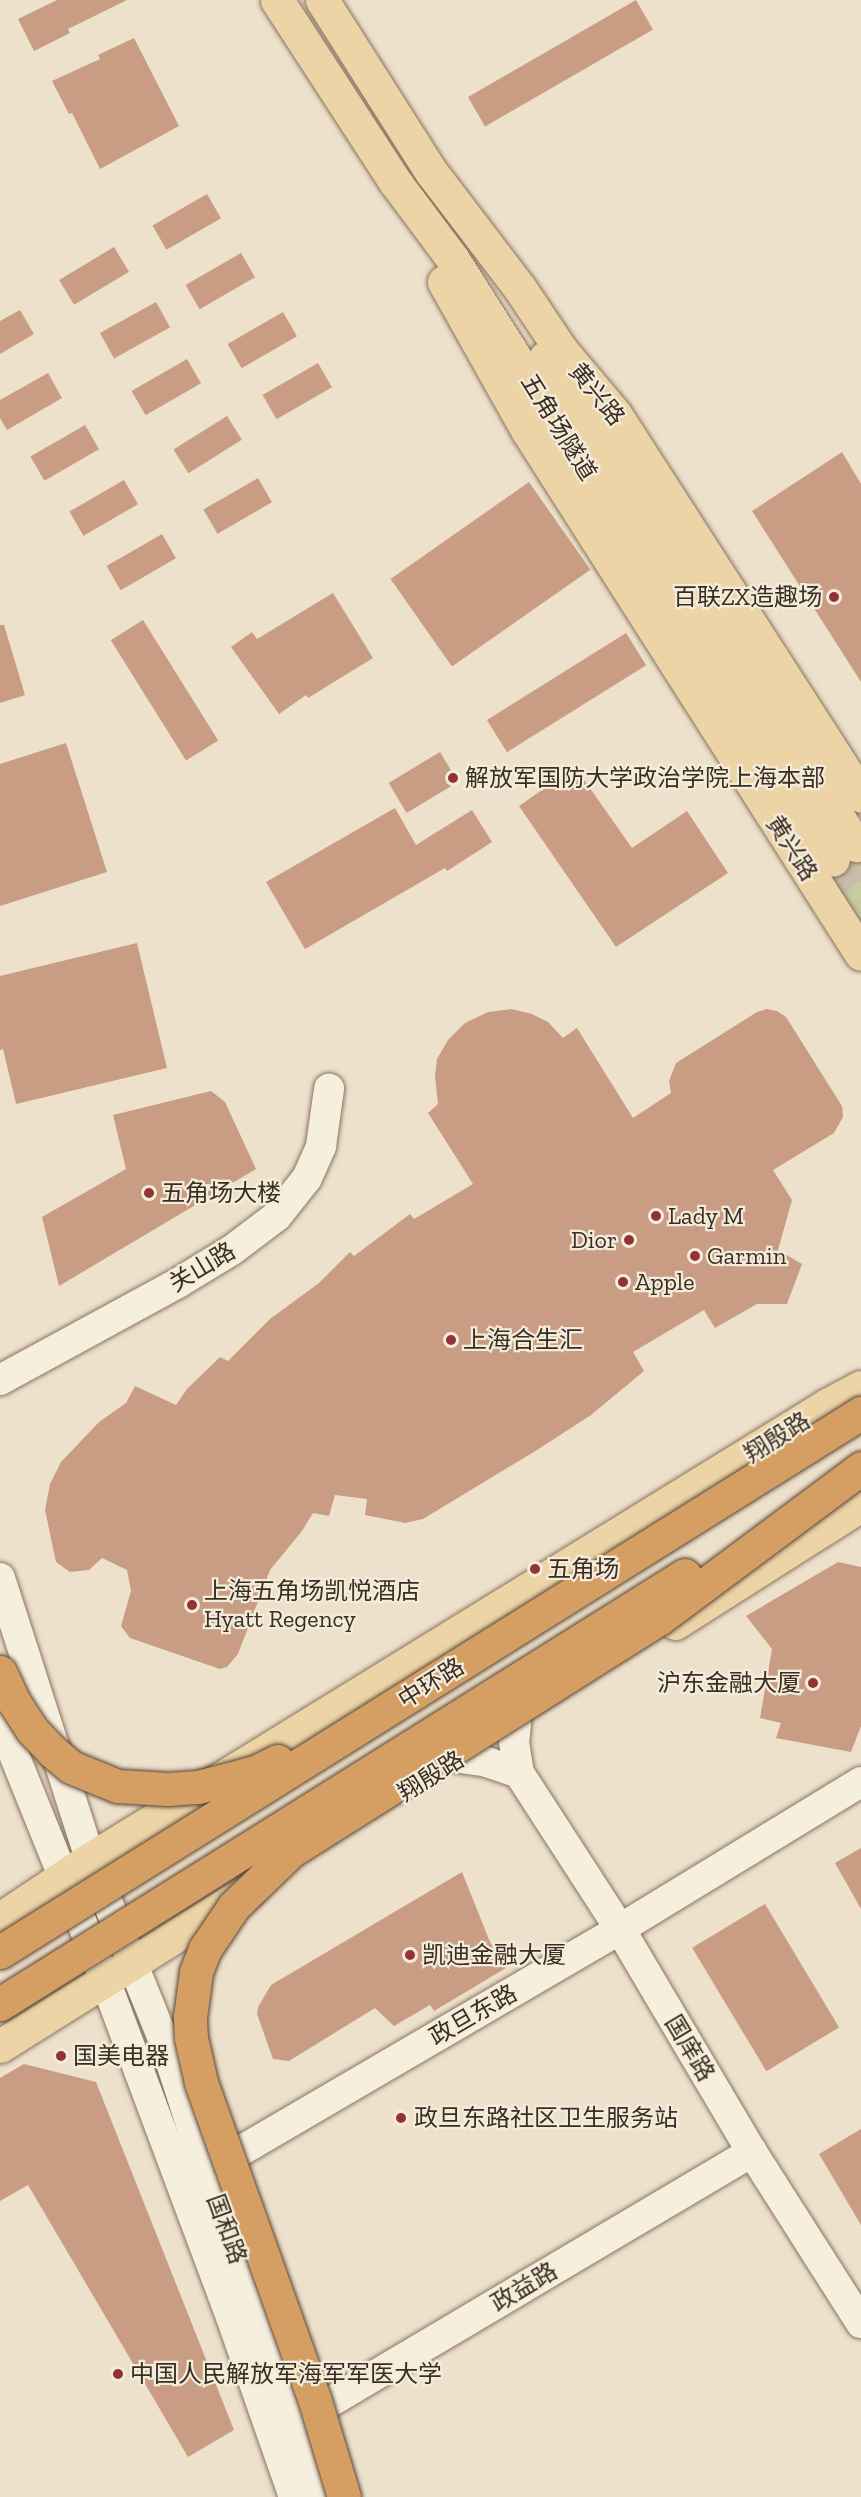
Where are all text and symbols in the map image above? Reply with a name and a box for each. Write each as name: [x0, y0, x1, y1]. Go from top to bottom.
street label: 黄兴路: [563, 357, 631, 431]
street label: 五角场隧道: [515, 368, 603, 486]
place label: 百联ZX造趣场: [673, 583, 822, 611]
marker: 百联ZX造趣场: [827, 590, 841, 604]
place label: 解放军国防大学政治学院上海本部: [465, 764, 825, 792]
marker: 解放军国防大学政治学院上海本部: [446, 771, 460, 785]
street label: 黄兴路: [760, 810, 824, 886]
place label: 五角场大楼: [161, 1179, 281, 1207]
marker: 五角场大楼: [142, 1186, 156, 1200]
place label: Lady M: [668, 1202, 744, 1230]
marker: Lady M: [649, 1209, 663, 1223]
place label: Dior: [571, 1226, 617, 1254]
marker: Dior: [622, 1233, 636, 1247]
street label: 关山路: [164, 1236, 240, 1298]
place label: Garmin: [707, 1242, 786, 1270]
marker: Garmin: [688, 1249, 702, 1263]
place label: Apple: [635, 1268, 694, 1296]
marker: Apple: [616, 1275, 630, 1289]
place label: 上海合生汇: [463, 1326, 583, 1354]
marker: 上海合生汇: [444, 1333, 458, 1347]
street label: 翔殷路: [739, 1406, 815, 1468]
place label: 五角场: [547, 1555, 619, 1583]
marker: 五角场: [528, 1562, 542, 1576]
place label: 上海五角场凯悦酒店 Hyatt Regency: [204, 1577, 420, 1633]
marker: 上海五角场凯悦酒店 Hyatt Regency: [185, 1598, 199, 1612]
street label: 中环路: [393, 1652, 469, 1714]
place label: 沪东金融大厦: [657, 1669, 801, 1697]
marker: 沪东金融大厦: [806, 1676, 820, 1690]
street label: 翔殷路: [393, 1745, 469, 1807]
place label: 凯迪金融大厦: [422, 1941, 566, 1969]
marker: 凯迪金融大厦: [403, 1948, 417, 1962]
street label: 政旦东路: [424, 1979, 522, 2051]
street label: 国庠路: [659, 2010, 721, 2086]
place label: 国美电器: [73, 2042, 169, 2070]
marker: 国美电器: [54, 2049, 68, 2063]
place label: 政旦东路社区卫生服务站: [414, 2104, 678, 2132]
marker: 政旦东路社区卫生服务站: [392, 2109, 410, 2127]
street label: 国和路: [201, 2190, 253, 2268]
street label: 政益路: [486, 2256, 562, 2318]
place label: 中国人民解放军海军军医大学: [130, 2360, 442, 2388]
marker: 中国人民解放军海军军医大学: [111, 2367, 125, 2381]

